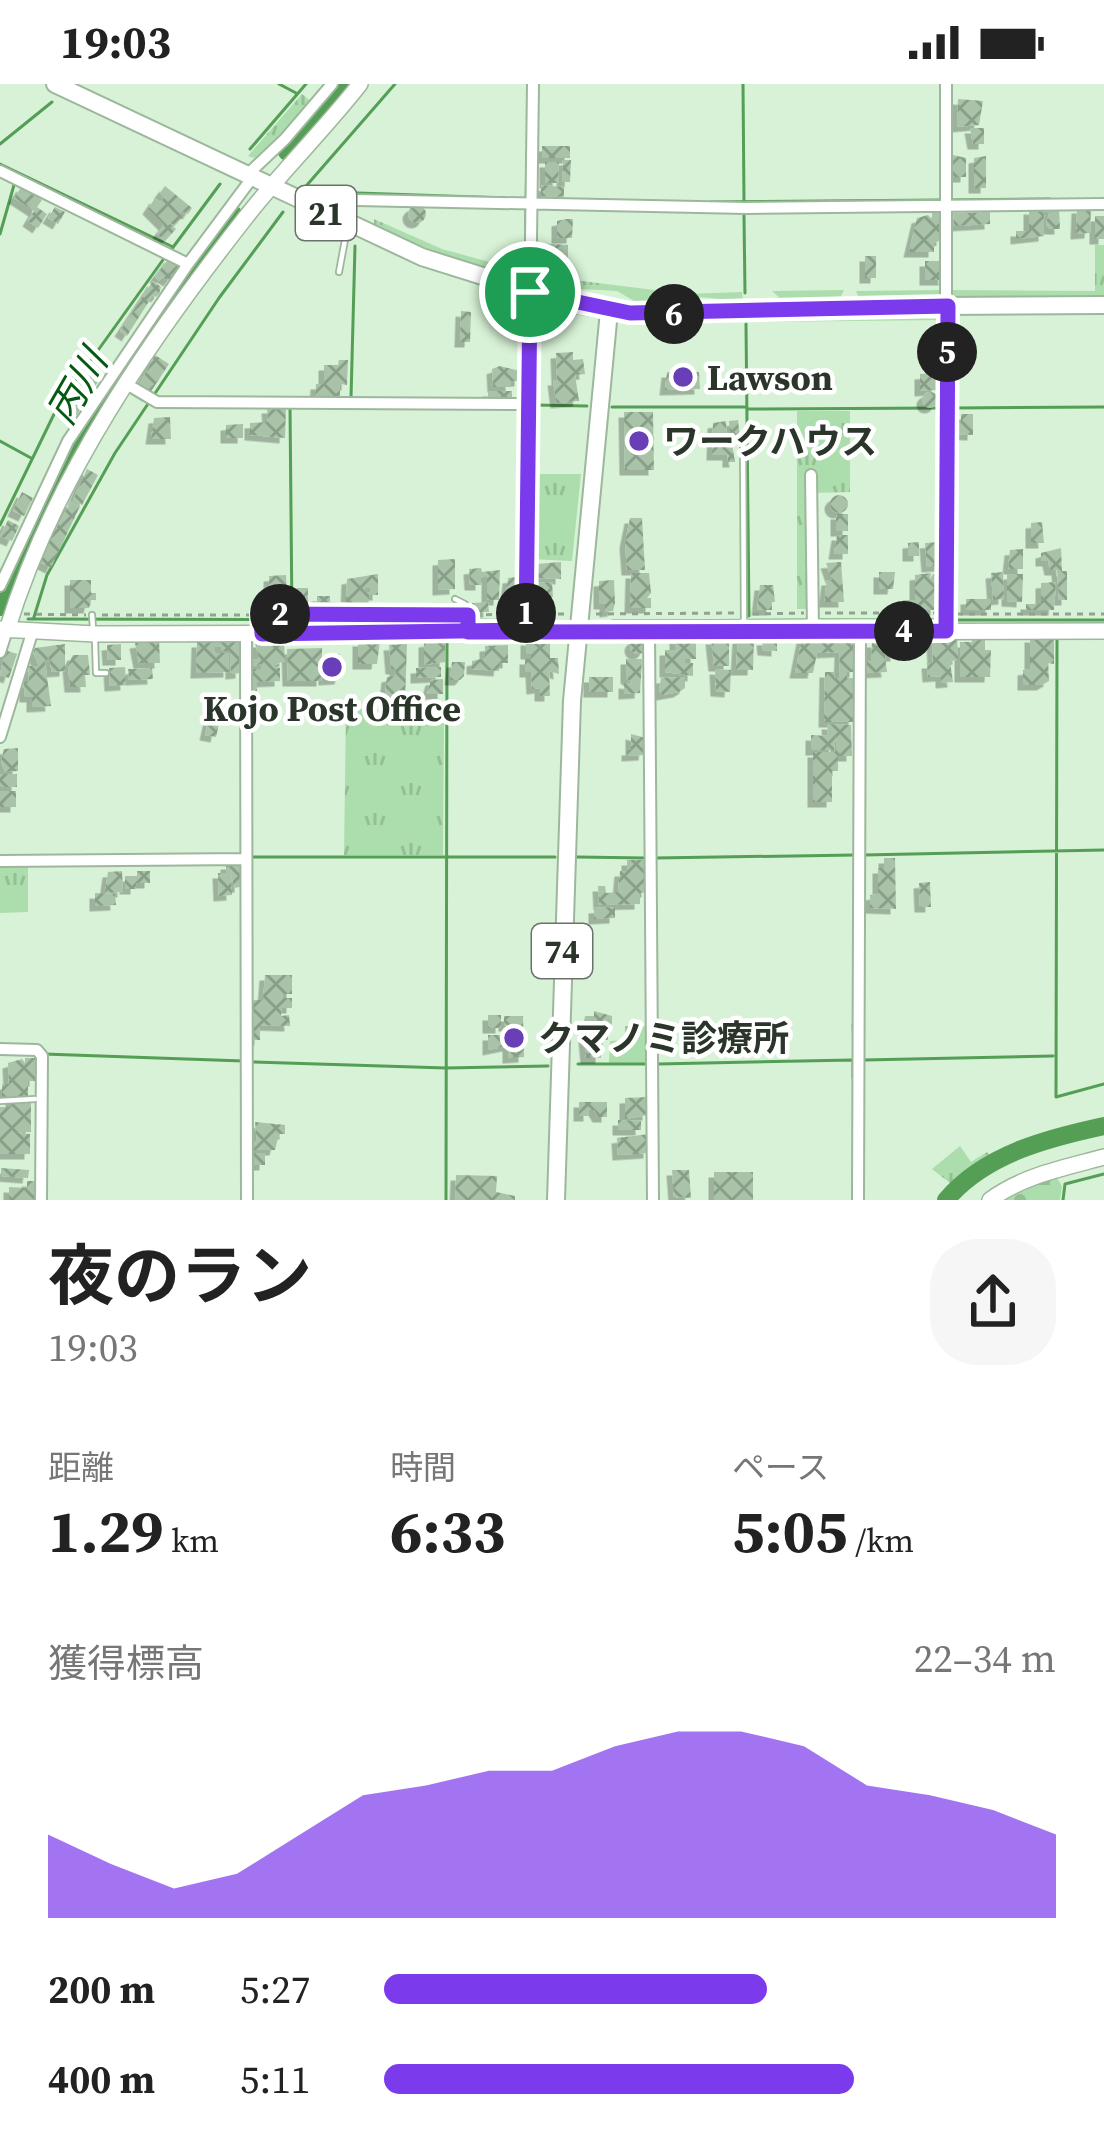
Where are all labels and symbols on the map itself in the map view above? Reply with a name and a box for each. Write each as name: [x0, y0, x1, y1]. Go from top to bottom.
road number: 21: [296, 186, 356, 240]
pin: [479, 241, 581, 343]
pin: 6: [644, 284, 704, 344]
pin: 5: [917, 322, 977, 382]
water label: 丙川: [35, 337, 121, 434]
place label: Lawson: [707, 353, 833, 402]
marker: Lawson: [670, 364, 696, 390]
place label: ワークハウス: [663, 417, 877, 466]
marker: ワークハウス: [626, 428, 652, 454]
pin: 1: [496, 583, 556, 643]
pin: 2: [250, 584, 310, 644]
pin: 4: [874, 601, 934, 661]
marker: Kojo Post Office: [319, 654, 345, 680]
place label: Kojo Post Office: [203, 684, 461, 733]
road number: 74: [532, 924, 592, 978]
place label: クマノミ診療所: [538, 1014, 789, 1063]
marker: クマノミ診療所: [501, 1025, 527, 1051]

